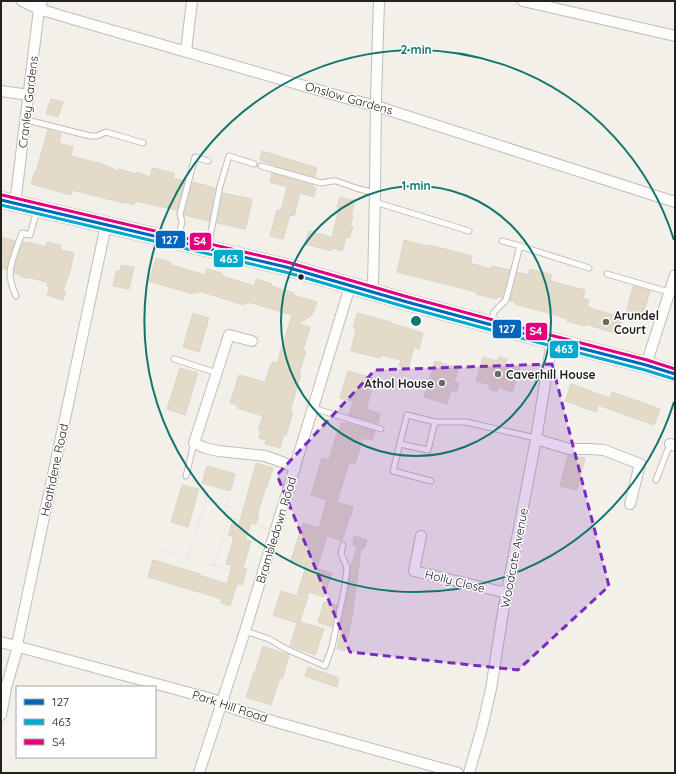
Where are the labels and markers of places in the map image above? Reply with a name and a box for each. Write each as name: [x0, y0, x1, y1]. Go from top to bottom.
unlabelled marker: [296, 272, 306, 282]
place label: Arundel Court: [614, 308, 659, 337]
centre of rings: [409, 314, 423, 328]
marker: Arundel Court: [601, 317, 611, 327]
place label: Caverhill House: [506, 367, 596, 382]
marker: Caverhill House: [493, 369, 503, 379]
place label: Athol House: [364, 376, 434, 391]
marker: Athol House: [437, 378, 447, 388]

